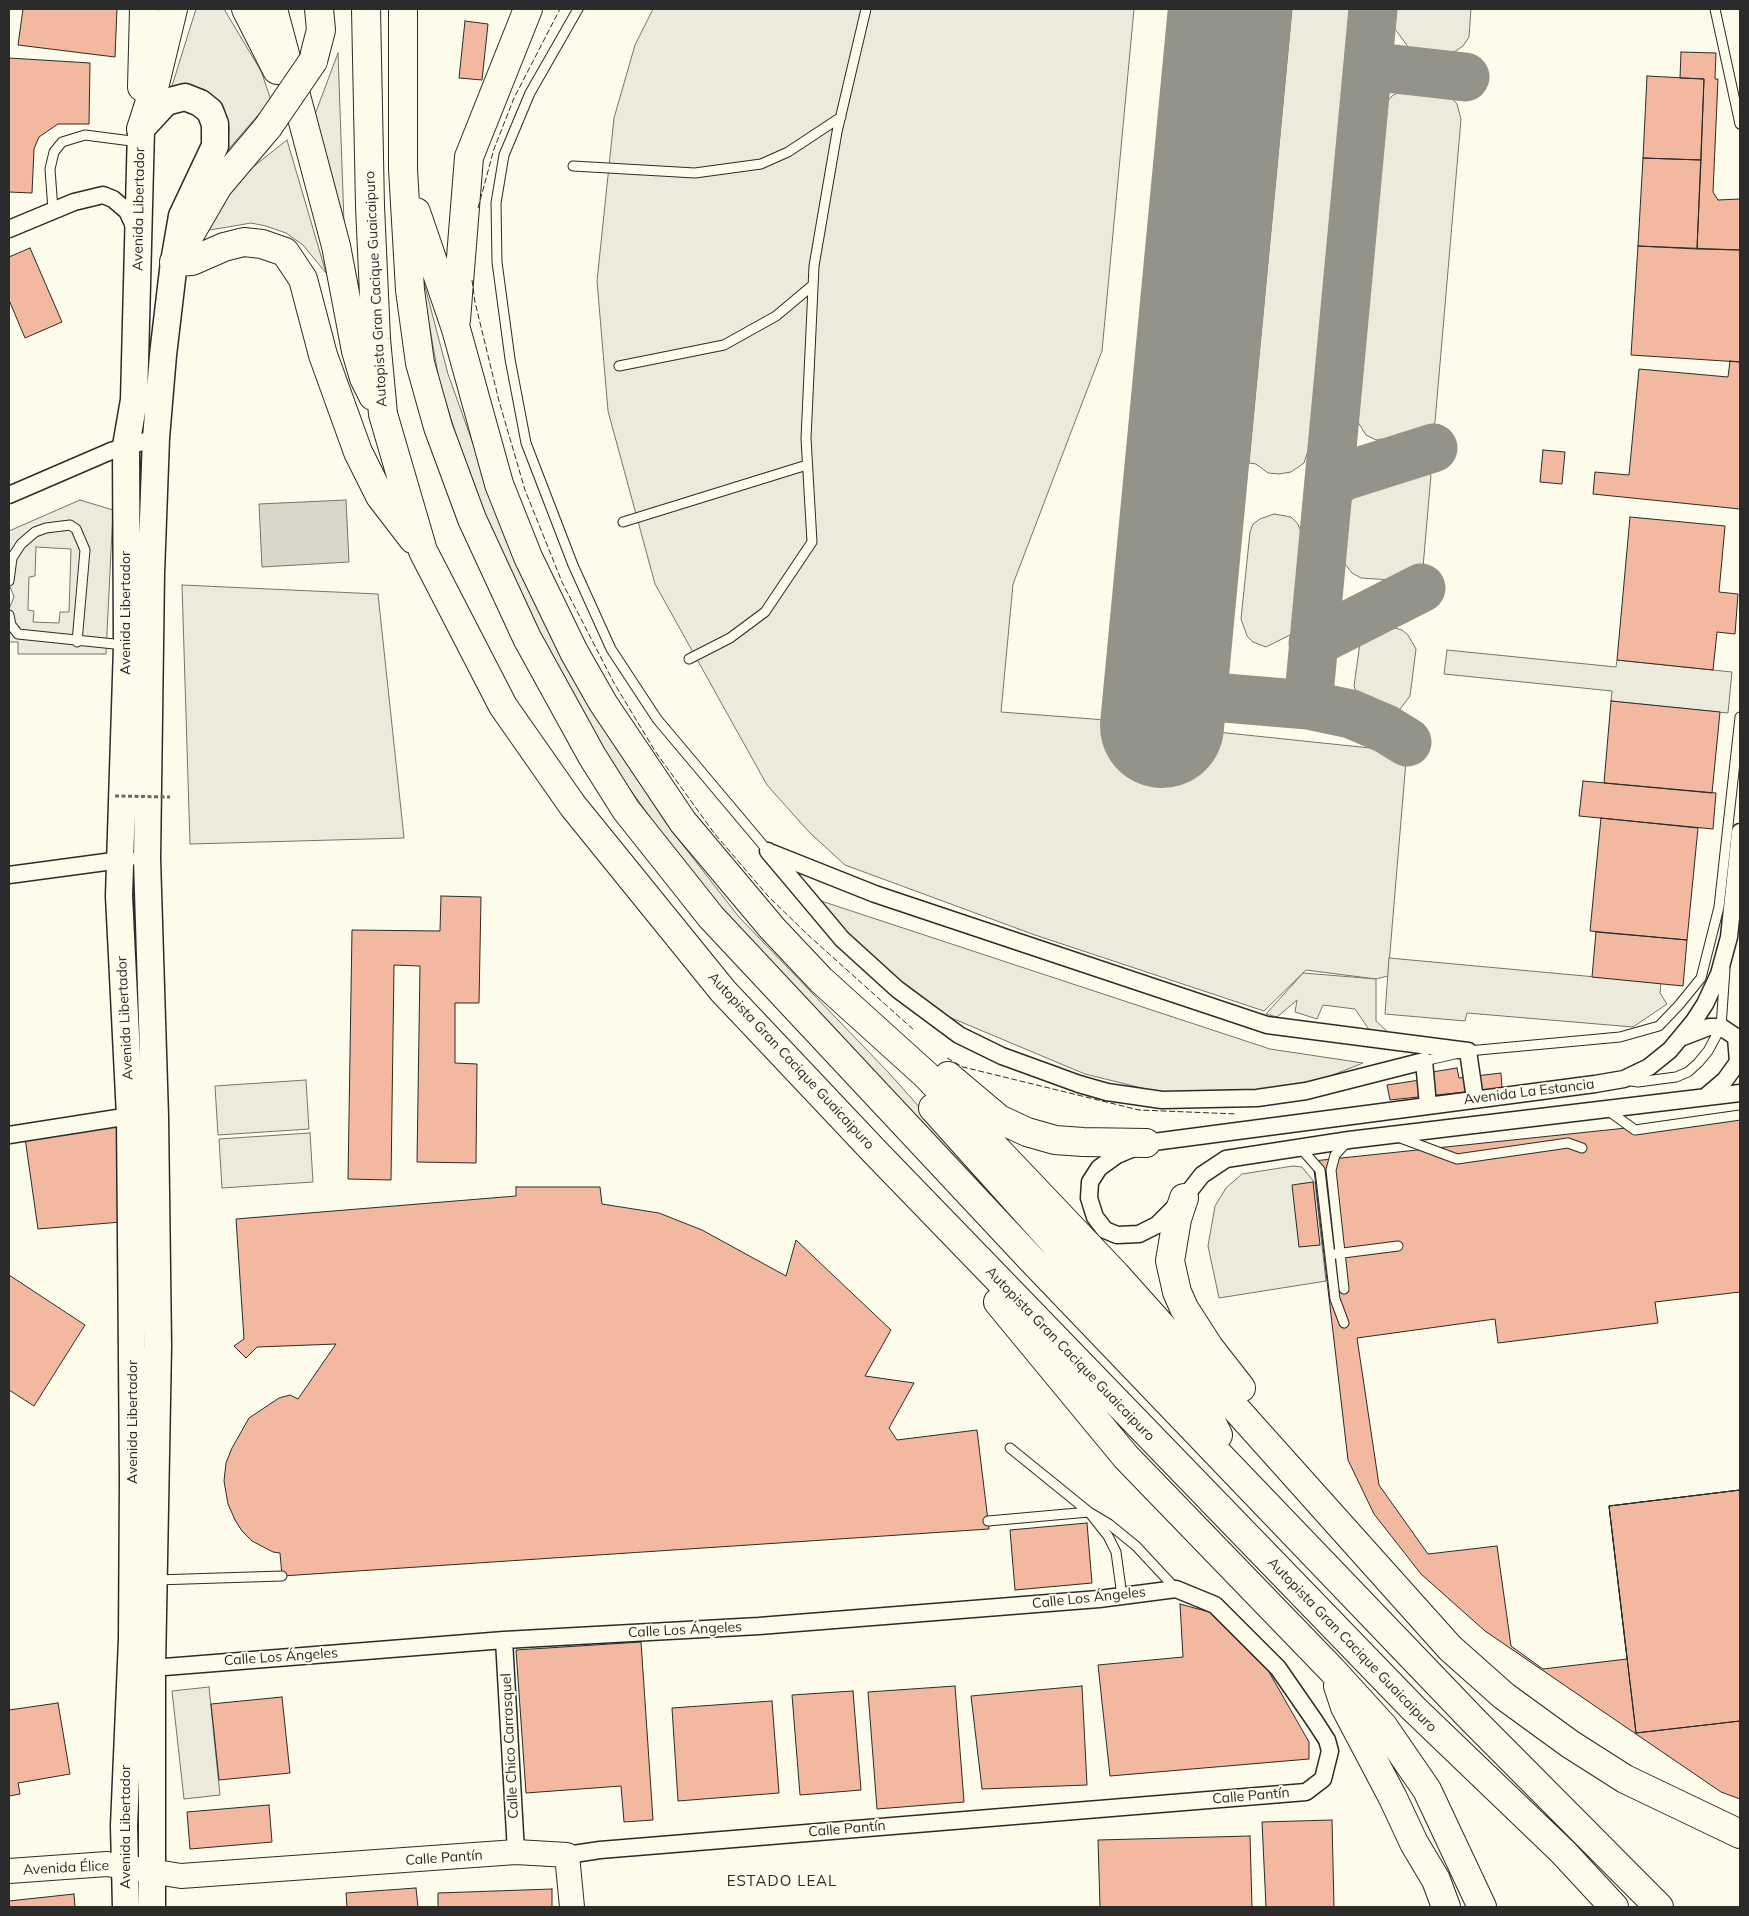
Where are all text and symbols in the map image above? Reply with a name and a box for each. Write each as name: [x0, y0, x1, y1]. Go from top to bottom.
street label: Avenida Libertador: [130, 147, 148, 271]
street label: Autopista Gran Cacique Guaicaipuro: [361, 171, 391, 407]
street label: Avenida Libertador: [118, 551, 134, 675]
street label: Avenida Libertador: [113, 956, 137, 1080]
street label: Autopista Gran Cacique Guaicaipuro: [704, 969, 878, 1153]
street label: Avenida La Estancia: [1463, 1076, 1595, 1108]
street label: Autopista Gran Cacique Guaicaipuro: [982, 1263, 1158, 1445]
street label: Avenida Libertador: [125, 1360, 141, 1484]
street label: Autopista Gran Cacique Guaicaipuro: [1264, 1554, 1440, 1736]
street label: Calle Los Ángeles: [1031, 1584, 1147, 1612]
street label: Calle Los Ángeles: [628, 1619, 742, 1641]
street label: Calle Los Ángeles: [223, 1645, 339, 1669]
street label: Calle Chico Carrasquel: [498, 1673, 522, 1819]
street label: Avenida Libertador: [118, 1765, 134, 1889]
street label: Calle Pantín: [1212, 1784, 1290, 1808]
street label: Calle Pantín: [808, 1817, 886, 1841]
street label: Calle Pantín: [405, 1847, 483, 1869]
street label: Avenida Élice: [23, 1857, 109, 1879]
district label: ESTADO LEAL: [725, 1872, 839, 1890]

